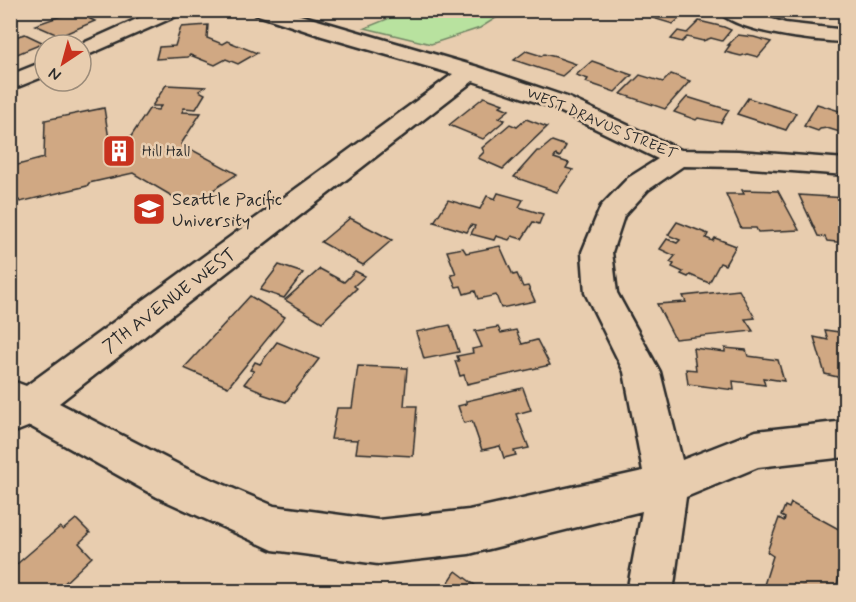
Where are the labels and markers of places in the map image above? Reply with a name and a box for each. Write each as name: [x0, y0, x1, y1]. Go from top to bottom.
building icon: Hill Hall: [101, 133, 137, 169]
place label: Hill Hall: [142, 142, 190, 162]
place label: Seattle Pacific University: [172, 188, 282, 233]
school or university icon: Seattle Pacific University: [131, 191, 167, 227]

